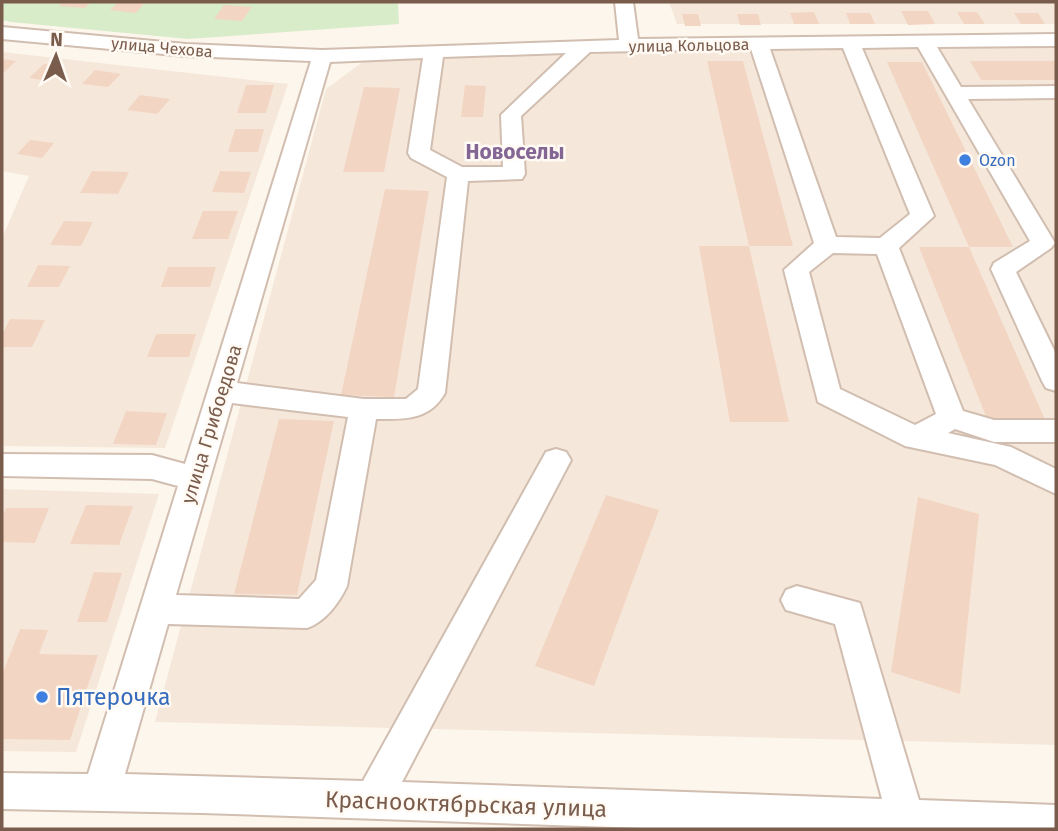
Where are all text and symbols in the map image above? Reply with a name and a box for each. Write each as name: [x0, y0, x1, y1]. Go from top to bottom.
north arrow: [21, 21, 91, 91]
text: N: [50, 28, 63, 51]
street label: улица Чехова: [110, 34, 213, 61]
street label: улица Кольцова: [628, 35, 750, 56]
district label: Новоселы: [465, 139, 565, 165]
place label: Ozon: [979, 151, 1016, 170]
marker: Ozon: [957, 152, 973, 168]
street label: улица Грибоедова: [176, 342, 247, 506]
place label: Пятерочка: [56, 683, 170, 711]
marker: Пятерочка: [34, 689, 50, 705]
street label: Краснооктябрьская улица: [324, 785, 608, 823]

